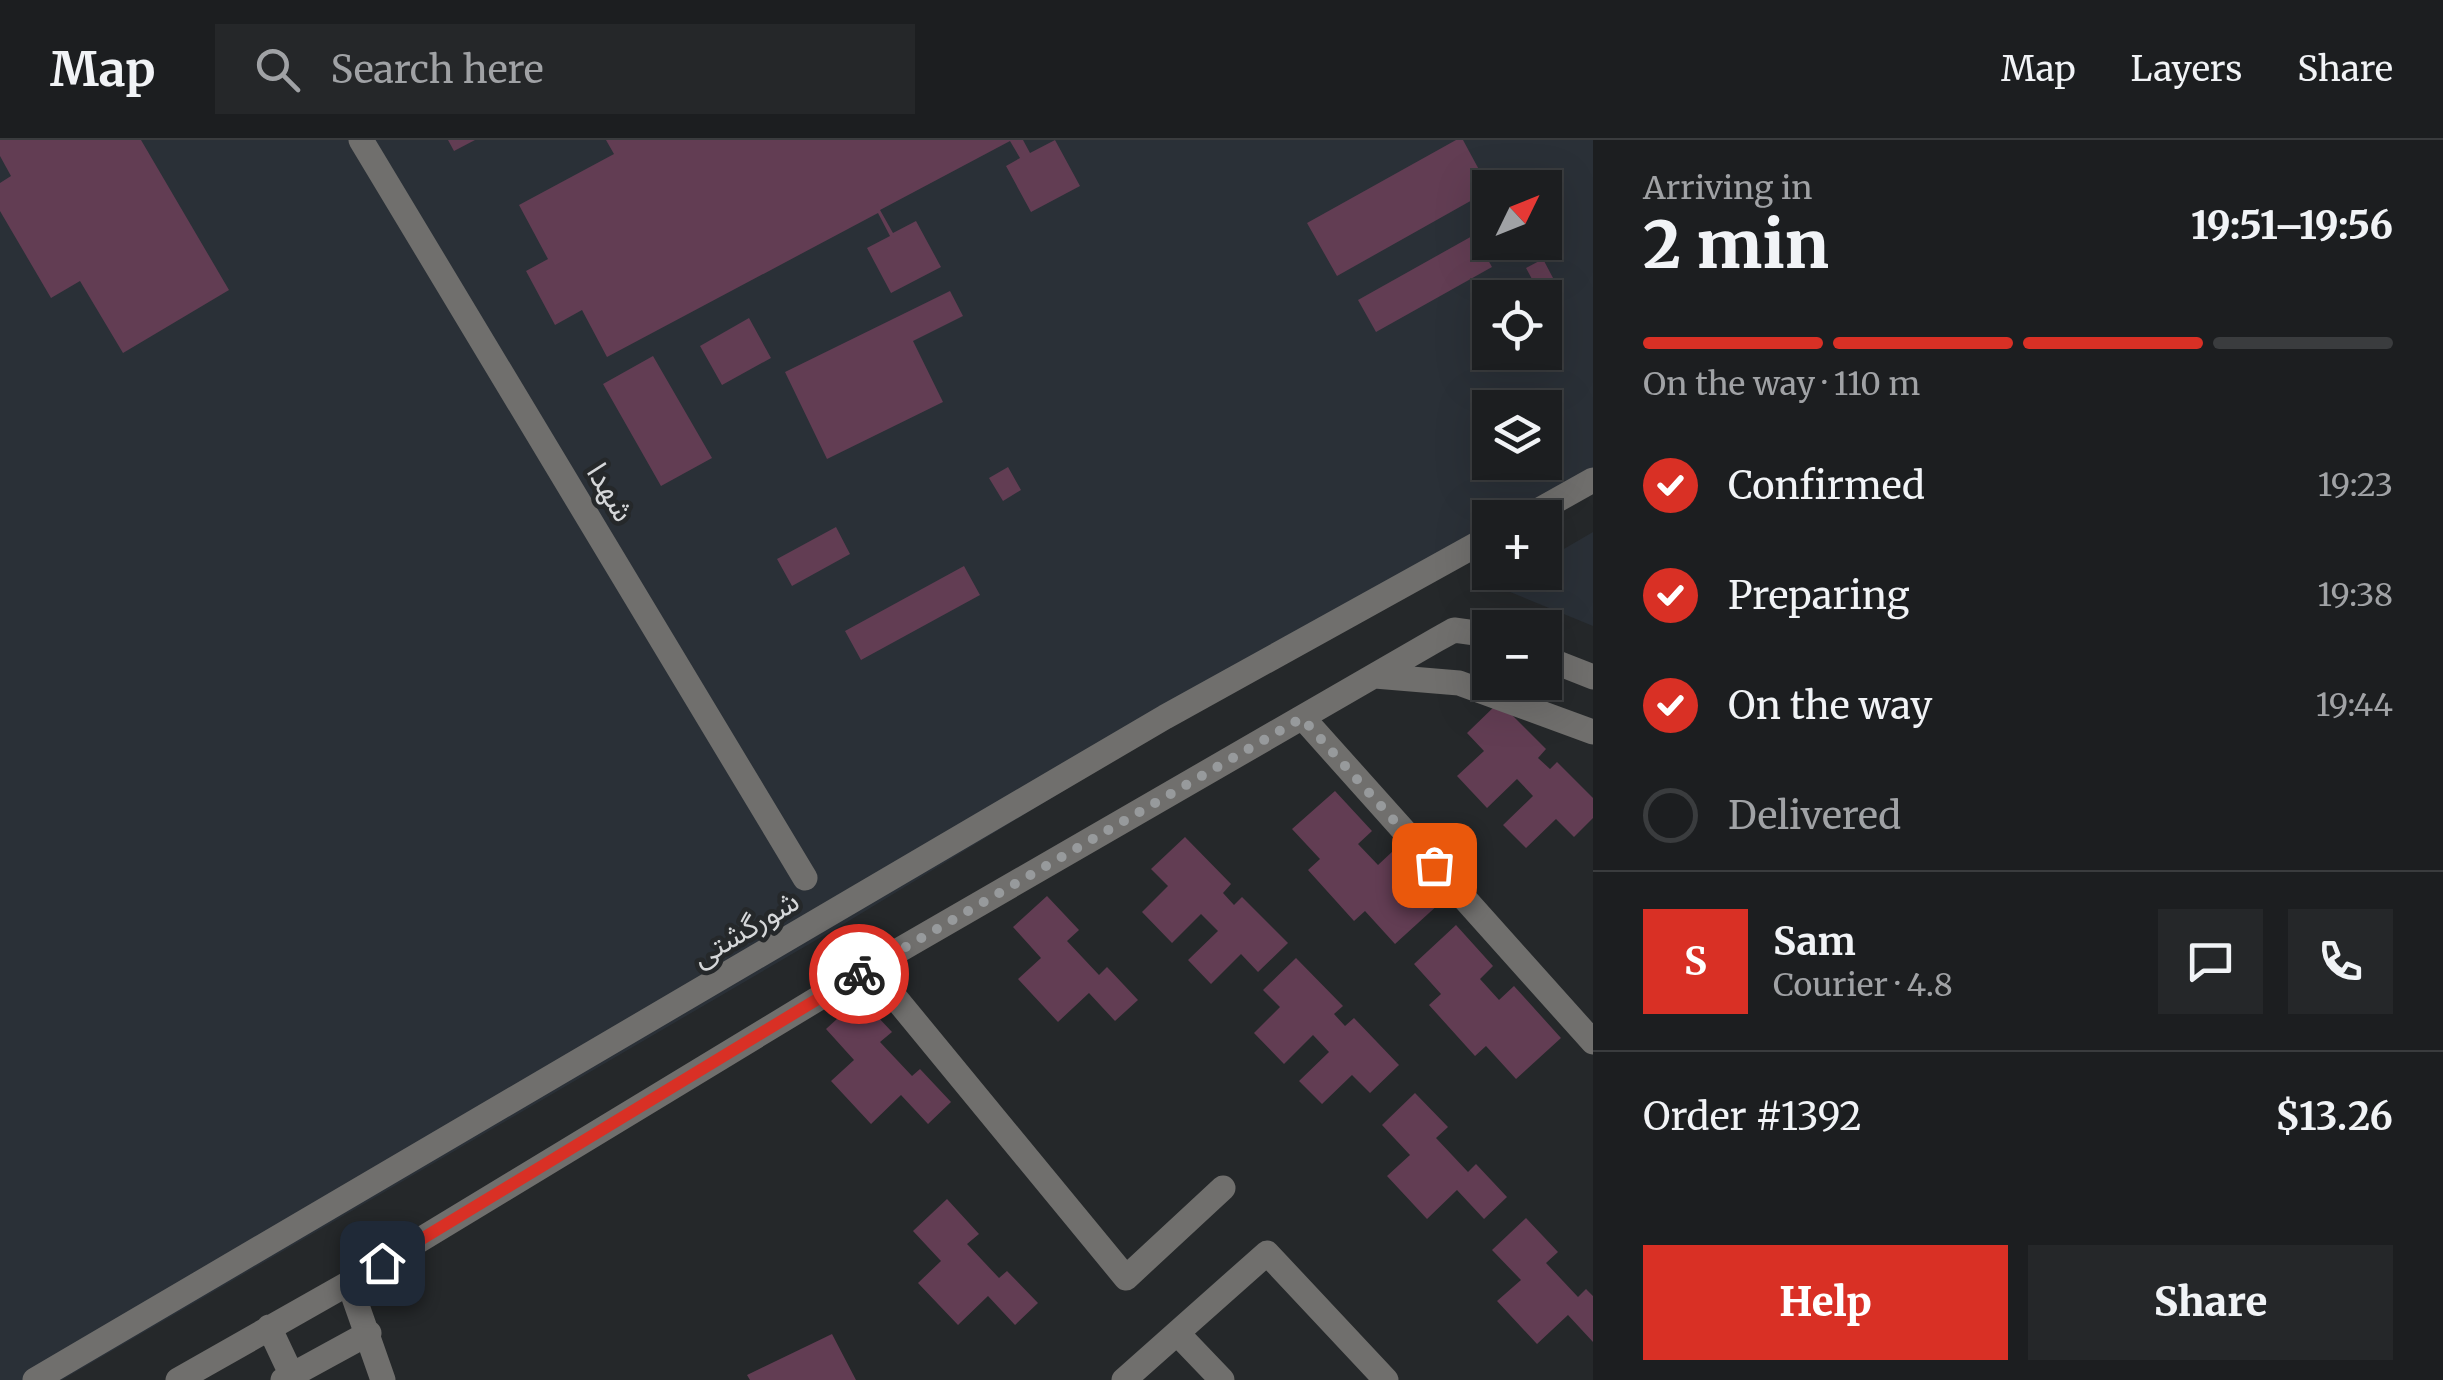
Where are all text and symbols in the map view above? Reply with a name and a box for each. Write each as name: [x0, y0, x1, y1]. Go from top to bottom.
search box: [215, 24, 915, 114]
text: Map: [50, 39, 155, 99]
icon: search: [250, 42, 305, 97]
text: Search here: [330, 46, 544, 93]
text: Map: [2001, 47, 2076, 91]
text: Layers: [2131, 47, 2242, 91]
text: Share: [2297, 47, 2393, 91]
text: Arriving in: [1643, 168, 1812, 208]
north arrow: [1472, 170, 1562, 260]
map controls: [1472, 170, 1562, 700]
text: 19:51–19:56: [2191, 202, 2393, 249]
text: 2 min: [1643, 204, 1829, 286]
button: locate: [1472, 280, 1562, 370]
text: On the way · 110 m: [1643, 364, 1920, 404]
button: layers: [1472, 390, 1562, 480]
street label: شهدا: [579, 456, 643, 528]
icon: check: [1643, 458, 1698, 513]
text: Confirmed: [1728, 462, 1925, 509]
text: 19:23: [2318, 465, 2393, 505]
button: +: [1472, 500, 1562, 590]
icon: check: [1643, 568, 1698, 623]
text: Preparing: [1728, 572, 1910, 619]
text: 19:38: [2318, 575, 2393, 615]
button: −: [1472, 610, 1562, 700]
icon: check: [1643, 678, 1698, 733]
text: On the way: [1728, 682, 1932, 729]
text: 19:44: [2316, 685, 2393, 725]
text: Delivered: [1728, 792, 1901, 839]
pin: [1392, 823, 1477, 908]
icon: bag: [1407, 838, 1462, 893]
street label: شورگشتی: [684, 881, 806, 975]
button: chat: [2158, 909, 2263, 1014]
button: phone: [2288, 909, 2393, 1014]
text: Sam: [1773, 918, 1856, 965]
courier: [809, 924, 909, 1024]
text: S: [1684, 938, 1707, 985]
icon: bike: [832, 947, 887, 1002]
text: Courier · 4.8: [1773, 965, 1953, 1005]
text: Order #1392: [1643, 1093, 1862, 1140]
text: $13.26: [2275, 1093, 2393, 1140]
pin: [340, 1221, 425, 1306]
icon: home: [355, 1236, 410, 1291]
button: Help: [1643, 1245, 2008, 1360]
button: Share: [2028, 1245, 2393, 1360]

